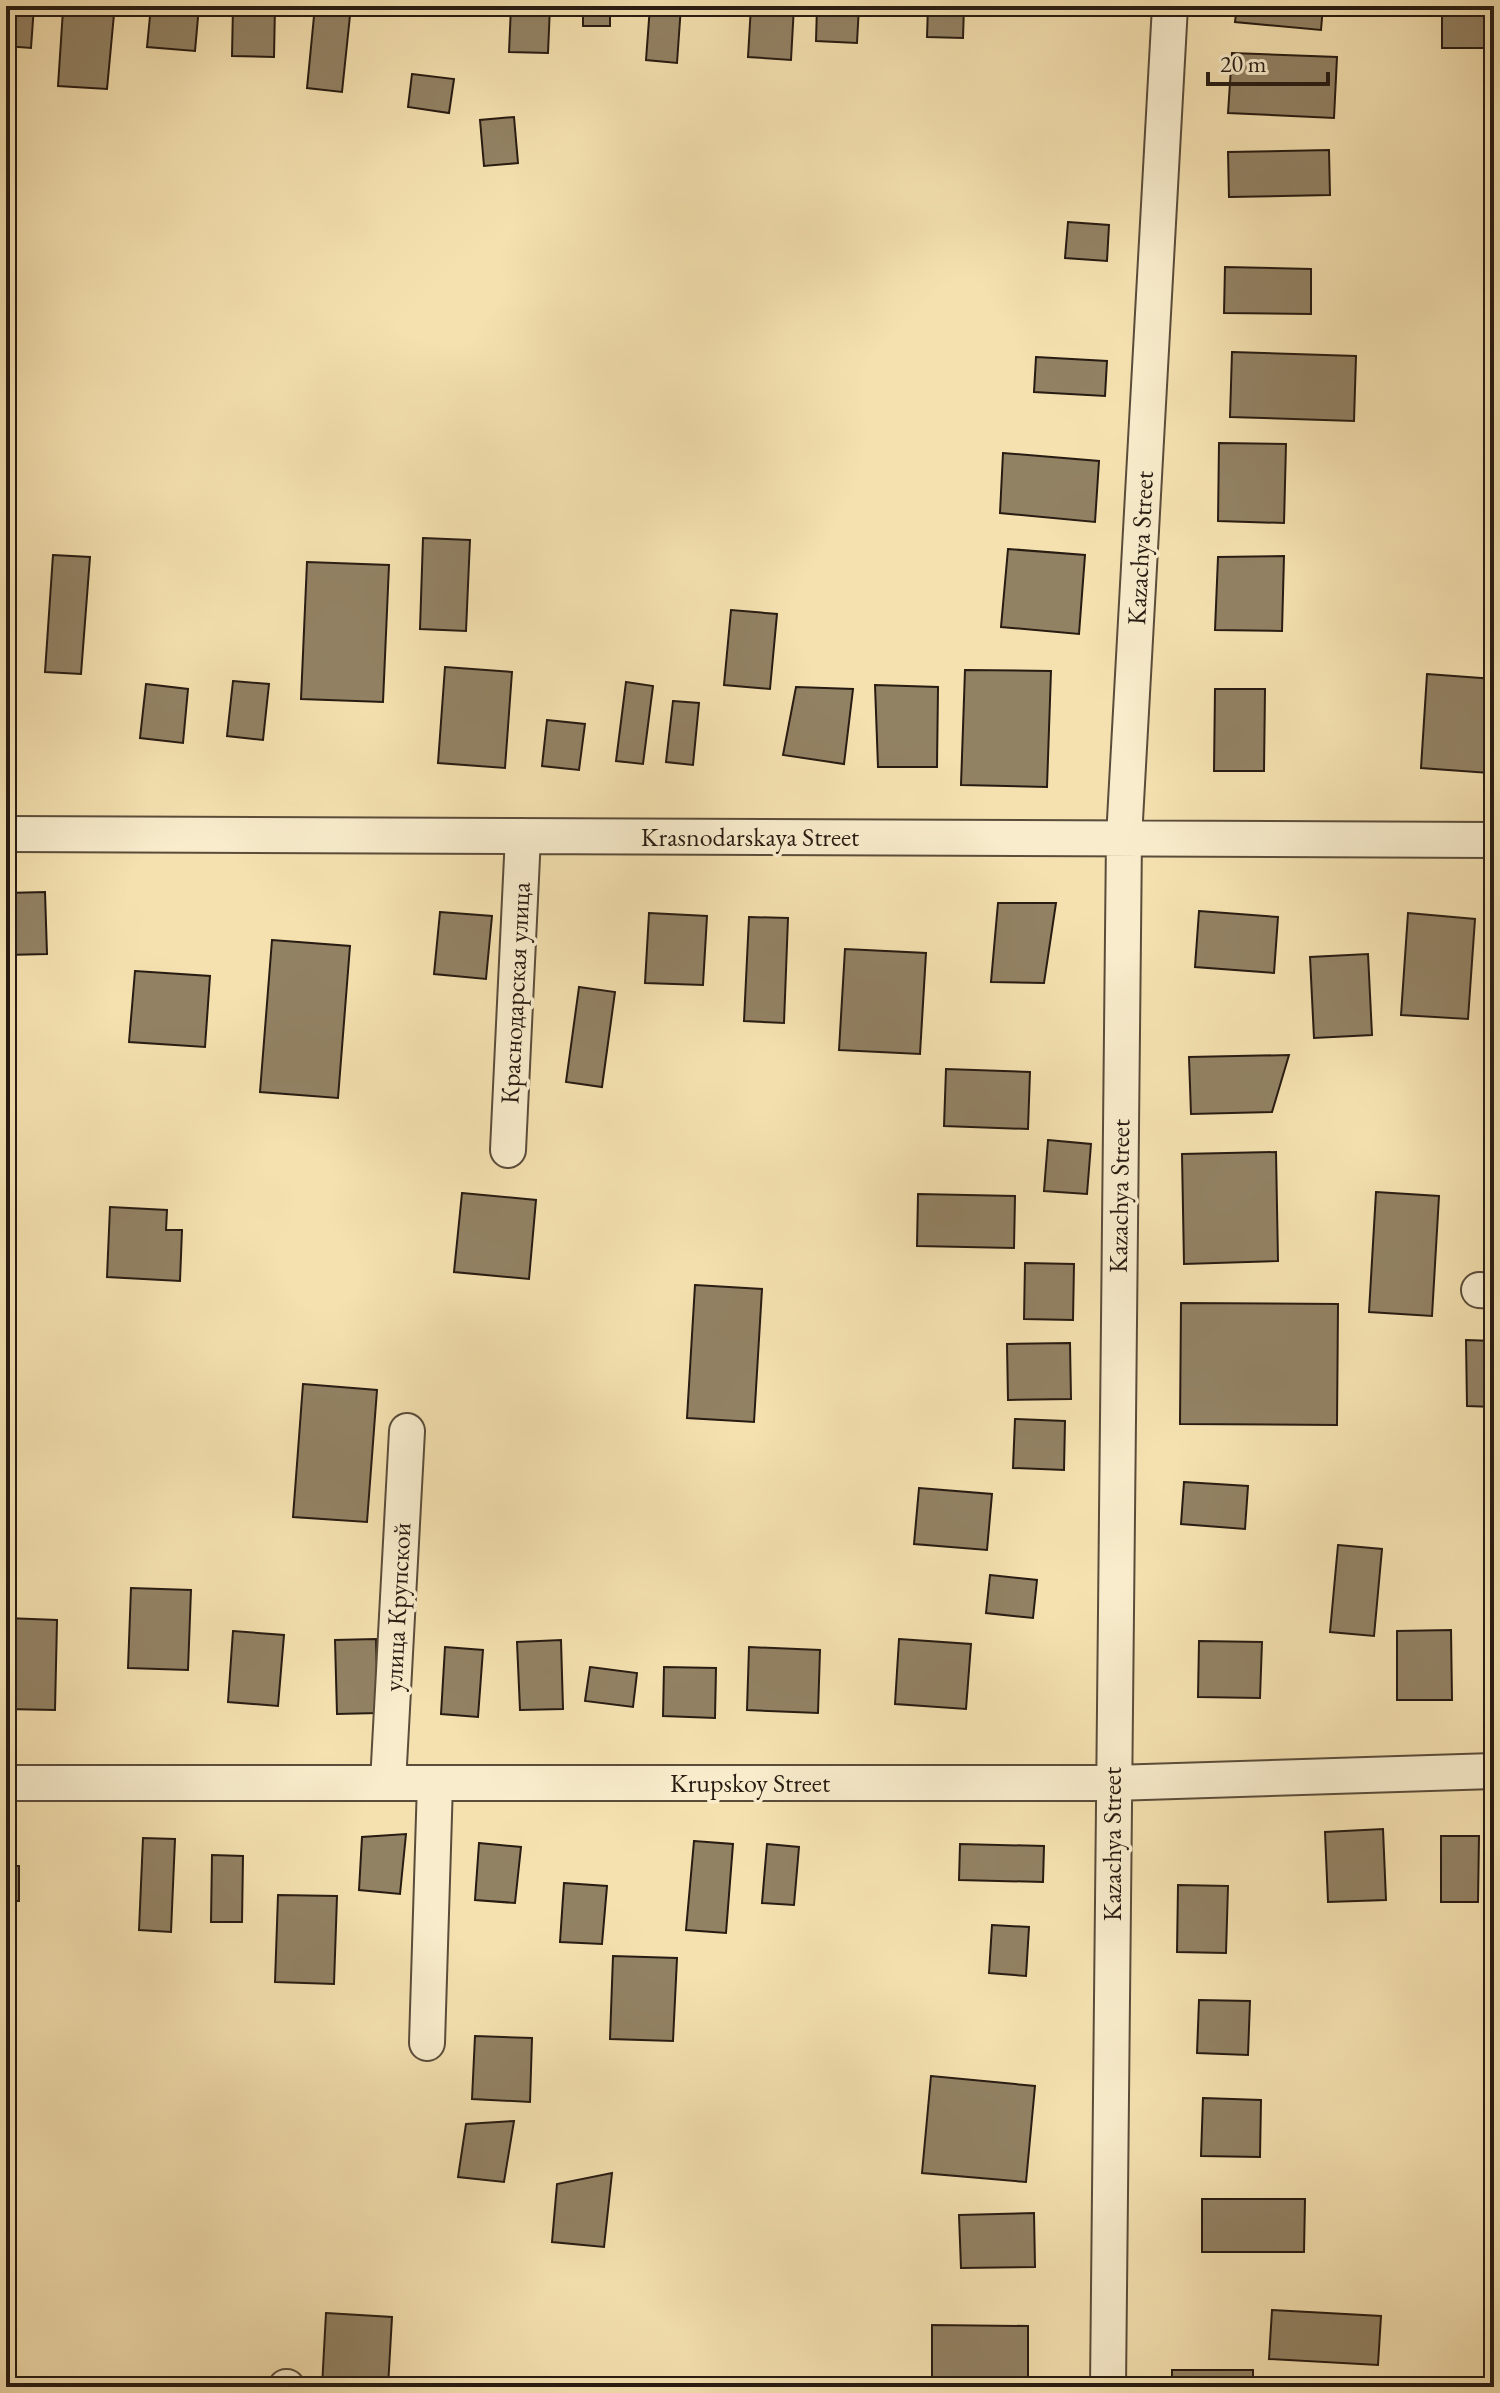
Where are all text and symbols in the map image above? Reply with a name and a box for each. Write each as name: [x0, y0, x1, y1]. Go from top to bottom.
scale bar: [1208, 36, 1328, 86]
text: 20 m: [1220, 48, 1267, 79]
street label: Kazachya Street: [1119, 470, 1161, 626]
street label: Krasnodarskaya Street: [641, 820, 859, 854]
street label: Краснодарская улица: [492, 880, 538, 1105]
street label: Kazachya Street: [1101, 1119, 1137, 1273]
street label: улица Крупской: [376, 1521, 418, 1692]
street label: Krupskoy Street: [670, 1766, 830, 1800]
street label: Kazachya Street: [1095, 1767, 1129, 1921]

